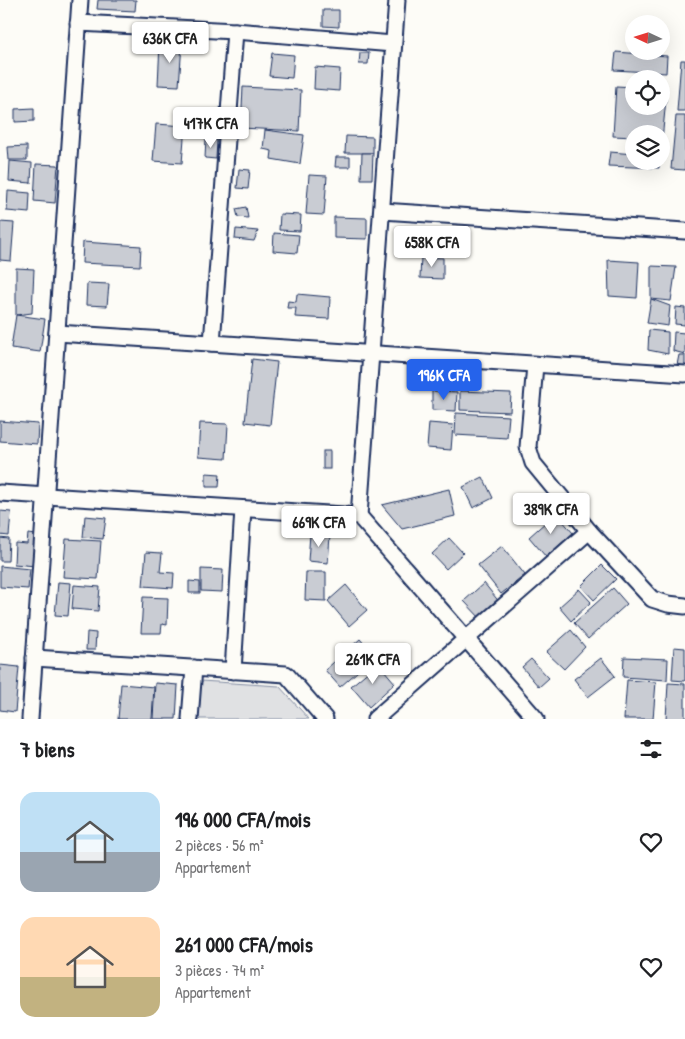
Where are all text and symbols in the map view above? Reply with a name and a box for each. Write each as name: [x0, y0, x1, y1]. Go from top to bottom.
north arrow: [625, 15, 670, 60]
map controls: [625, 15, 670, 170]
pin: 636K CFA: [118, 22, 222, 64]
text: 636K CFA: [143, 27, 197, 49]
button: locate: [625, 70, 670, 115]
pin: 417K CFA: [159, 106, 263, 149]
text: 417K CFA: [184, 112, 238, 134]
button: layers: [625, 125, 670, 170]
pin: 658K CFA: [380, 226, 484, 268]
text: 658K CFA: [405, 231, 459, 253]
pin: 196K CFA: [392, 358, 496, 401]
text: 196K CFA: [418, 364, 470, 386]
pin: 389K CFA: [499, 492, 603, 535]
text: 389K CFA: [524, 498, 578, 520]
pin: 669K CFA: [267, 506, 371, 548]
text: 669K CFA: [292, 511, 346, 533]
pin: 261K CFA: [321, 642, 425, 685]
text: 261K CFA: [346, 648, 400, 670]
text: 7 biens: [20, 735, 75, 764]
icon: filters: [637, 735, 665, 763]
text: 196 000 CFA/mois: [175, 805, 311, 834]
icon: home: [60, 812, 120, 872]
icon: heart: [637, 828, 665, 856]
text: 2 pièces · 56 m²: [175, 834, 264, 856]
text: Appartement: [175, 856, 251, 878]
text: 261 000 CFA/mois: [175, 930, 313, 959]
icon: home: [60, 937, 120, 997]
icon: heart: [637, 953, 665, 981]
text: 3 pièces · 74 m²: [175, 959, 264, 981]
text: Appartement: [175, 981, 251, 1003]

